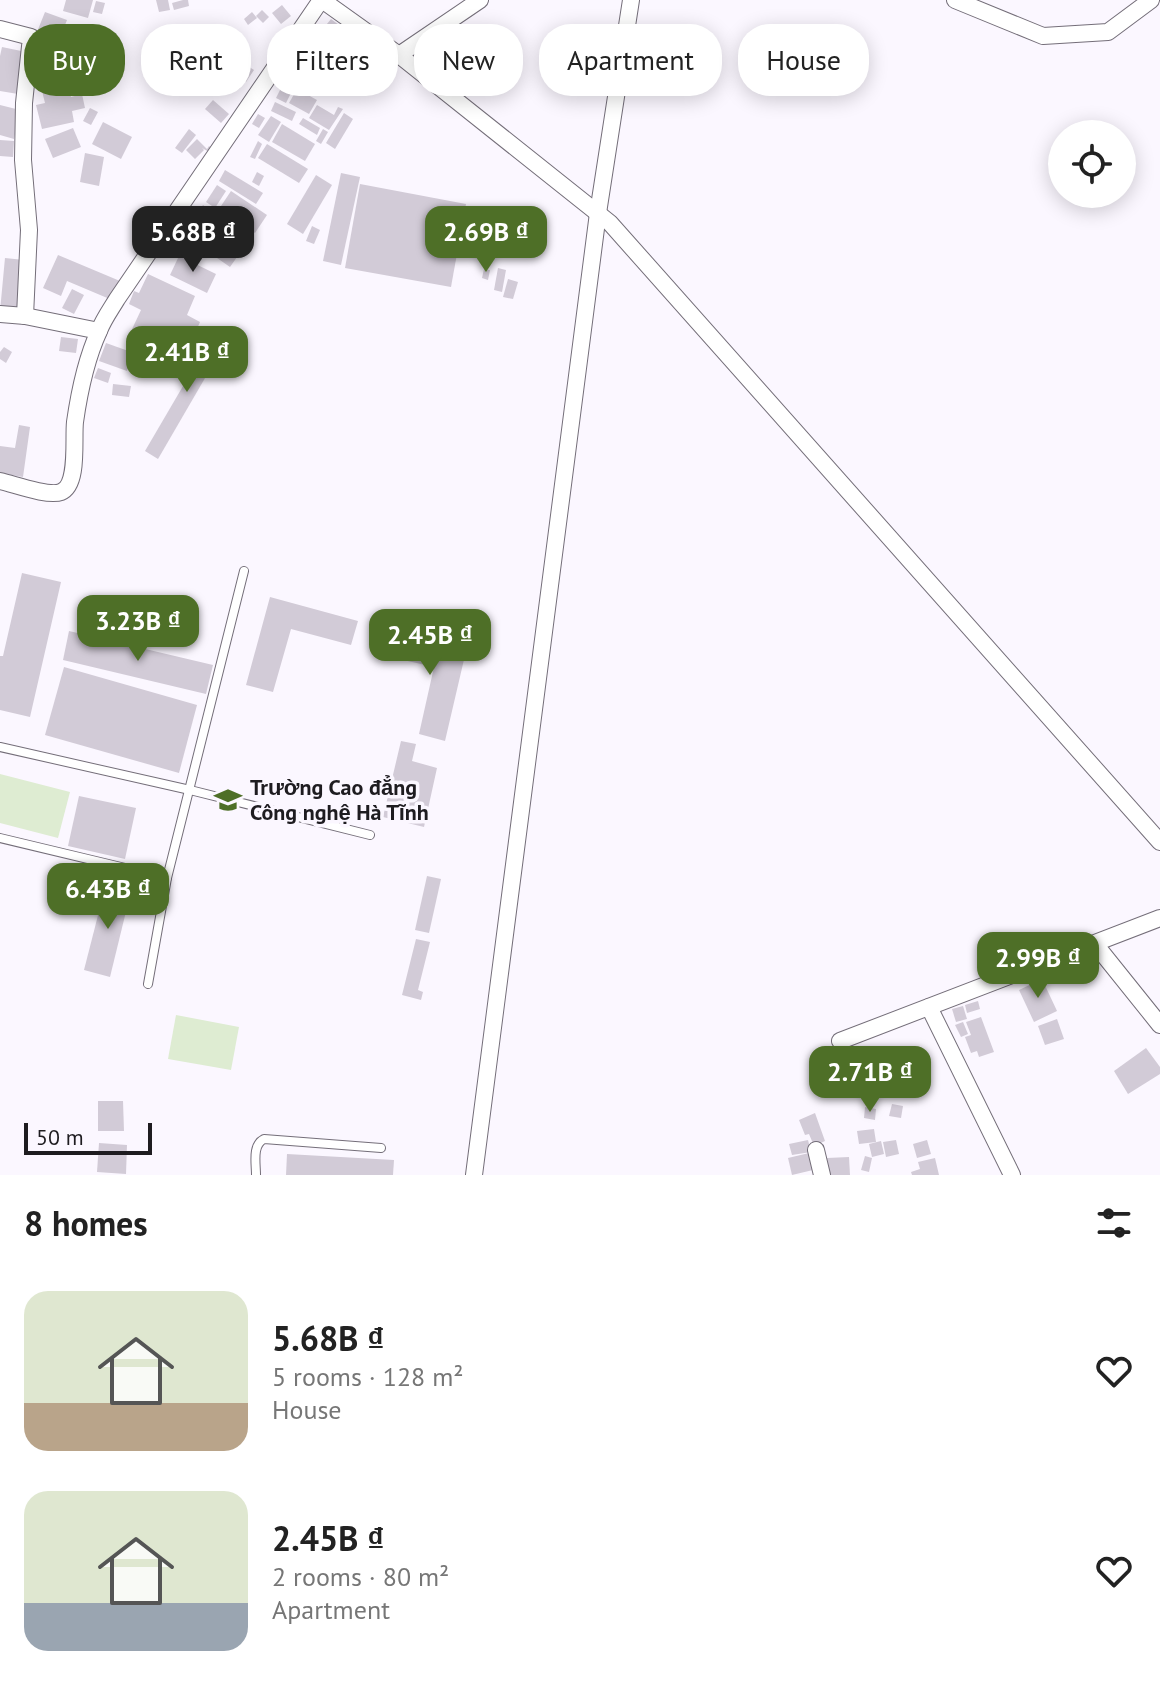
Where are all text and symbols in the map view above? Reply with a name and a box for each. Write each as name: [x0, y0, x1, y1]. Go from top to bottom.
chip: Buy: [24, 24, 125, 96]
chip: Rent: [141, 24, 251, 96]
chip: Filters: [267, 24, 398, 96]
chip: New: [414, 24, 523, 96]
chip: Apartment: [539, 24, 722, 96]
chip: House: [738, 24, 869, 96]
map controls: [1048, 120, 1136, 208]
button: locate: [1048, 120, 1136, 208]
pin: 5.68B ₫: [119, 206, 267, 274]
pin: 2.69B ₫: [412, 206, 560, 274]
text: 5.68B ₫: [150, 215, 236, 248]
text: 2.69B ₫: [443, 215, 529, 248]
pin: 2.41B ₫: [113, 326, 261, 394]
text: 2.41B ₫: [144, 335, 230, 368]
pin: 3.23B ₫: [64, 595, 212, 663]
text: 3.23B ₫: [95, 604, 181, 637]
pin: 2.45B ₫: [356, 609, 504, 677]
text: 2.45B ₫: [387, 618, 473, 651]
place label: Trường Cao đẳng Công nghệ Hà Tĩnh: [250, 773, 429, 826]
school or university icon: Trường Cao đẳng Công nghệ Hà Tĩnh: [213, 785, 243, 815]
pin: 6.43B ₫: [34, 863, 182, 931]
text: 6.43B ₫: [65, 872, 151, 905]
pin: 2.99B ₫: [964, 932, 1112, 1000]
text: 2.99B ₫: [995, 941, 1081, 974]
pin: 2.71B ₫: [796, 1046, 944, 1114]
text: 2.71B ₫: [827, 1055, 913, 1088]
scale bar: [24, 1119, 152, 1155]
text: 50 m: [36, 1123, 84, 1151]
text: 8 homes: [24, 1201, 148, 1245]
icon: filters: [1092, 1201, 1136, 1245]
text: 5.68B ₫: [272, 1316, 384, 1360]
icon: home: [88, 1323, 184, 1419]
icon: heart: [1092, 1349, 1136, 1393]
text: 5 rooms · 128 m²: [272, 1360, 464, 1393]
text: House: [272, 1393, 342, 1426]
text: 2.45B ₫: [272, 1516, 384, 1560]
icon: home: [88, 1523, 184, 1619]
icon: heart: [1092, 1549, 1136, 1593]
text: 2 rooms · 80 m²: [272, 1560, 449, 1593]
text: Apartment: [272, 1593, 390, 1626]

